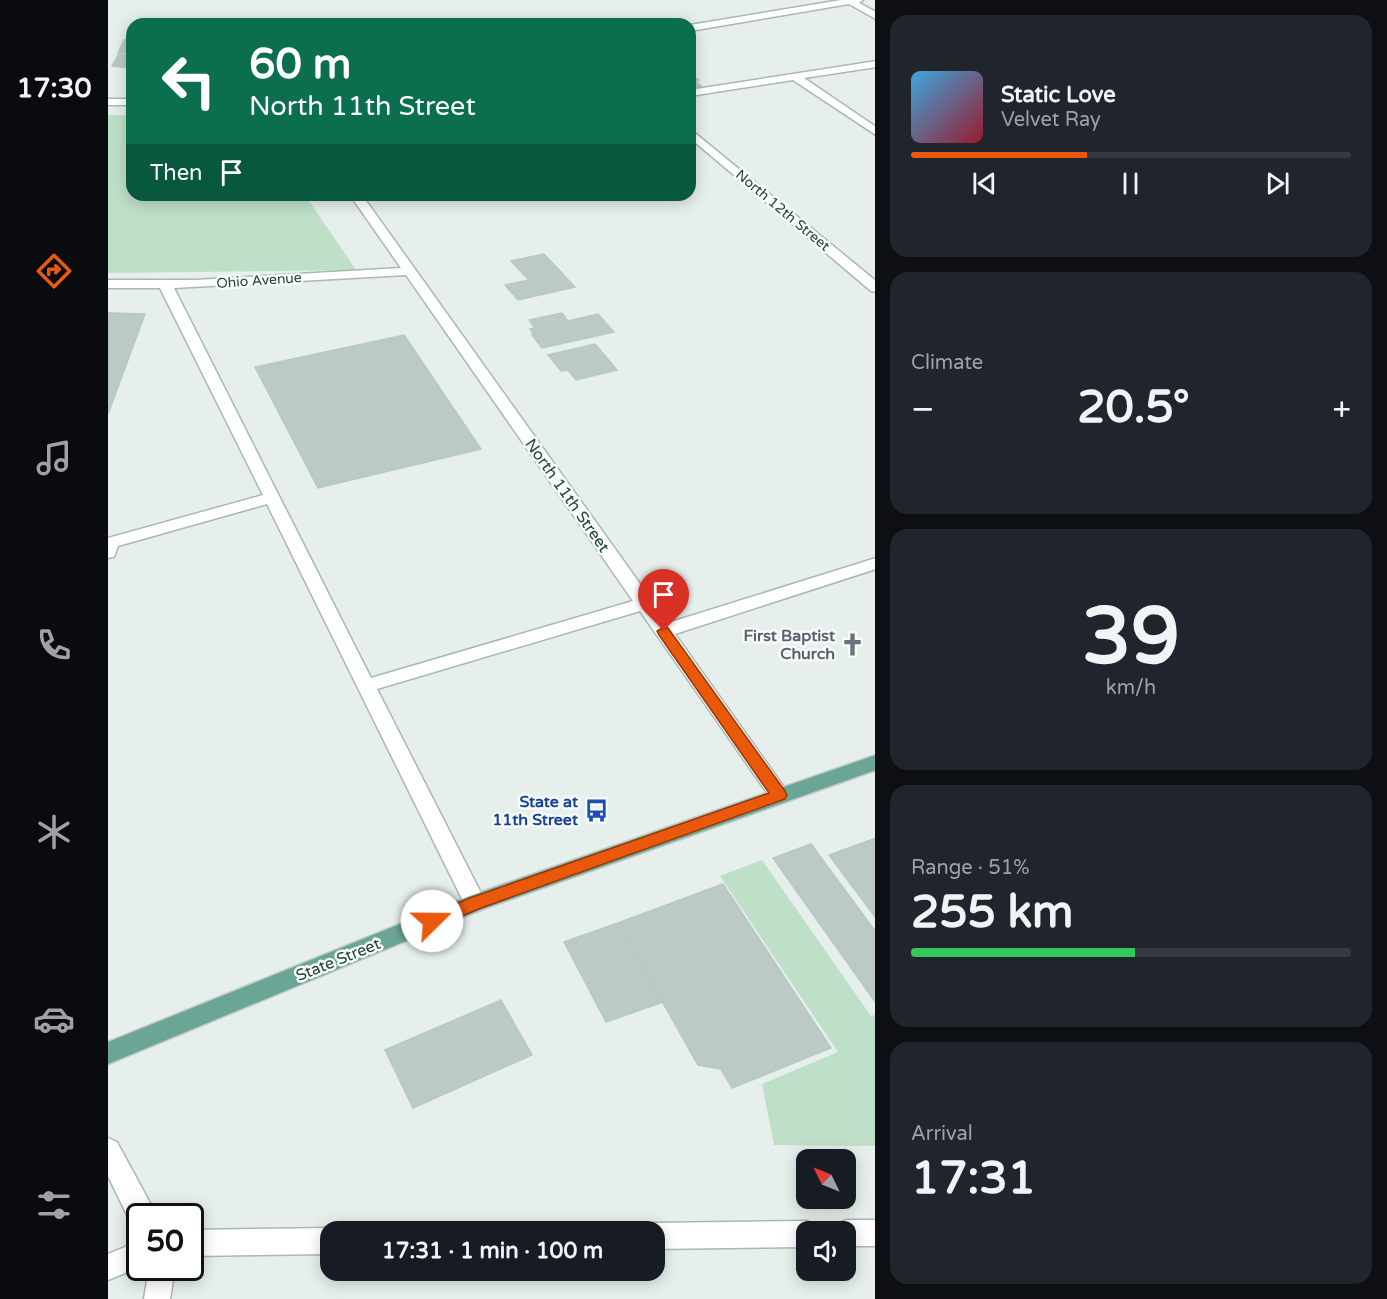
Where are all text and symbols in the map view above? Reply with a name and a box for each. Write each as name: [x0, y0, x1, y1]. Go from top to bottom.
text: 60 m: [249, 39, 351, 90]
icon: left: [150, 42, 228, 120]
text: 17:30: [17, 72, 91, 105]
text: Static Love: [1001, 82, 1116, 108]
text: North 11th Street: [249, 90, 476, 123]
text: Velvet Ray: [1001, 108, 1101, 132]
icon: arrive: [215, 156, 248, 189]
text: Then: [150, 160, 203, 186]
street label: North 12th Street: [732, 166, 834, 255]
icon: previous: [968, 167, 1001, 200]
icon: pause: [1114, 167, 1147, 200]
icon: next: [1261, 167, 1294, 200]
icon: directions: [33, 250, 75, 292]
street label: Ohio Avenue: [216, 269, 302, 292]
text: Climate: [911, 351, 983, 375]
text: 20.5°: [1077, 381, 1190, 435]
text: −: [911, 390, 935, 429]
text: +: [1332, 390, 1351, 429]
street label: North 11th Street: [520, 435, 614, 556]
icon: music: [33, 437, 75, 479]
pin: [638, 569, 689, 631]
icon: arrive: [647, 578, 680, 611]
text: 39: [1082, 590, 1180, 684]
icon: phone: [33, 624, 75, 666]
place label: First Baptist Church: [744, 626, 836, 664]
church icon: First Baptist Church: [840, 631, 866, 657]
text: km/h: [1106, 676, 1156, 700]
place label: State at 11th Street: [492, 792, 579, 830]
bus stop icon: State at 11th Street: [583, 797, 609, 823]
icon: climate: [33, 811, 75, 853]
text: Range · 51%: [911, 856, 1030, 880]
text: 255 km: [911, 886, 1073, 940]
position arrow: [400, 889, 464, 953]
street label: State Street: [293, 934, 384, 986]
icon: car: [33, 998, 75, 1040]
text: Arrival: [911, 1122, 973, 1146]
north arrow: [796, 1149, 856, 1209]
map controls: [796, 1149, 856, 1281]
text: 17:31: [911, 1152, 1036, 1206]
icon: filters: [33, 1184, 75, 1226]
speed limit sign: 50: [126, 1203, 204, 1281]
button: sound: [796, 1221, 856, 1281]
text: 17:31 · 1 min · 100 m: [382, 1238, 603, 1264]

